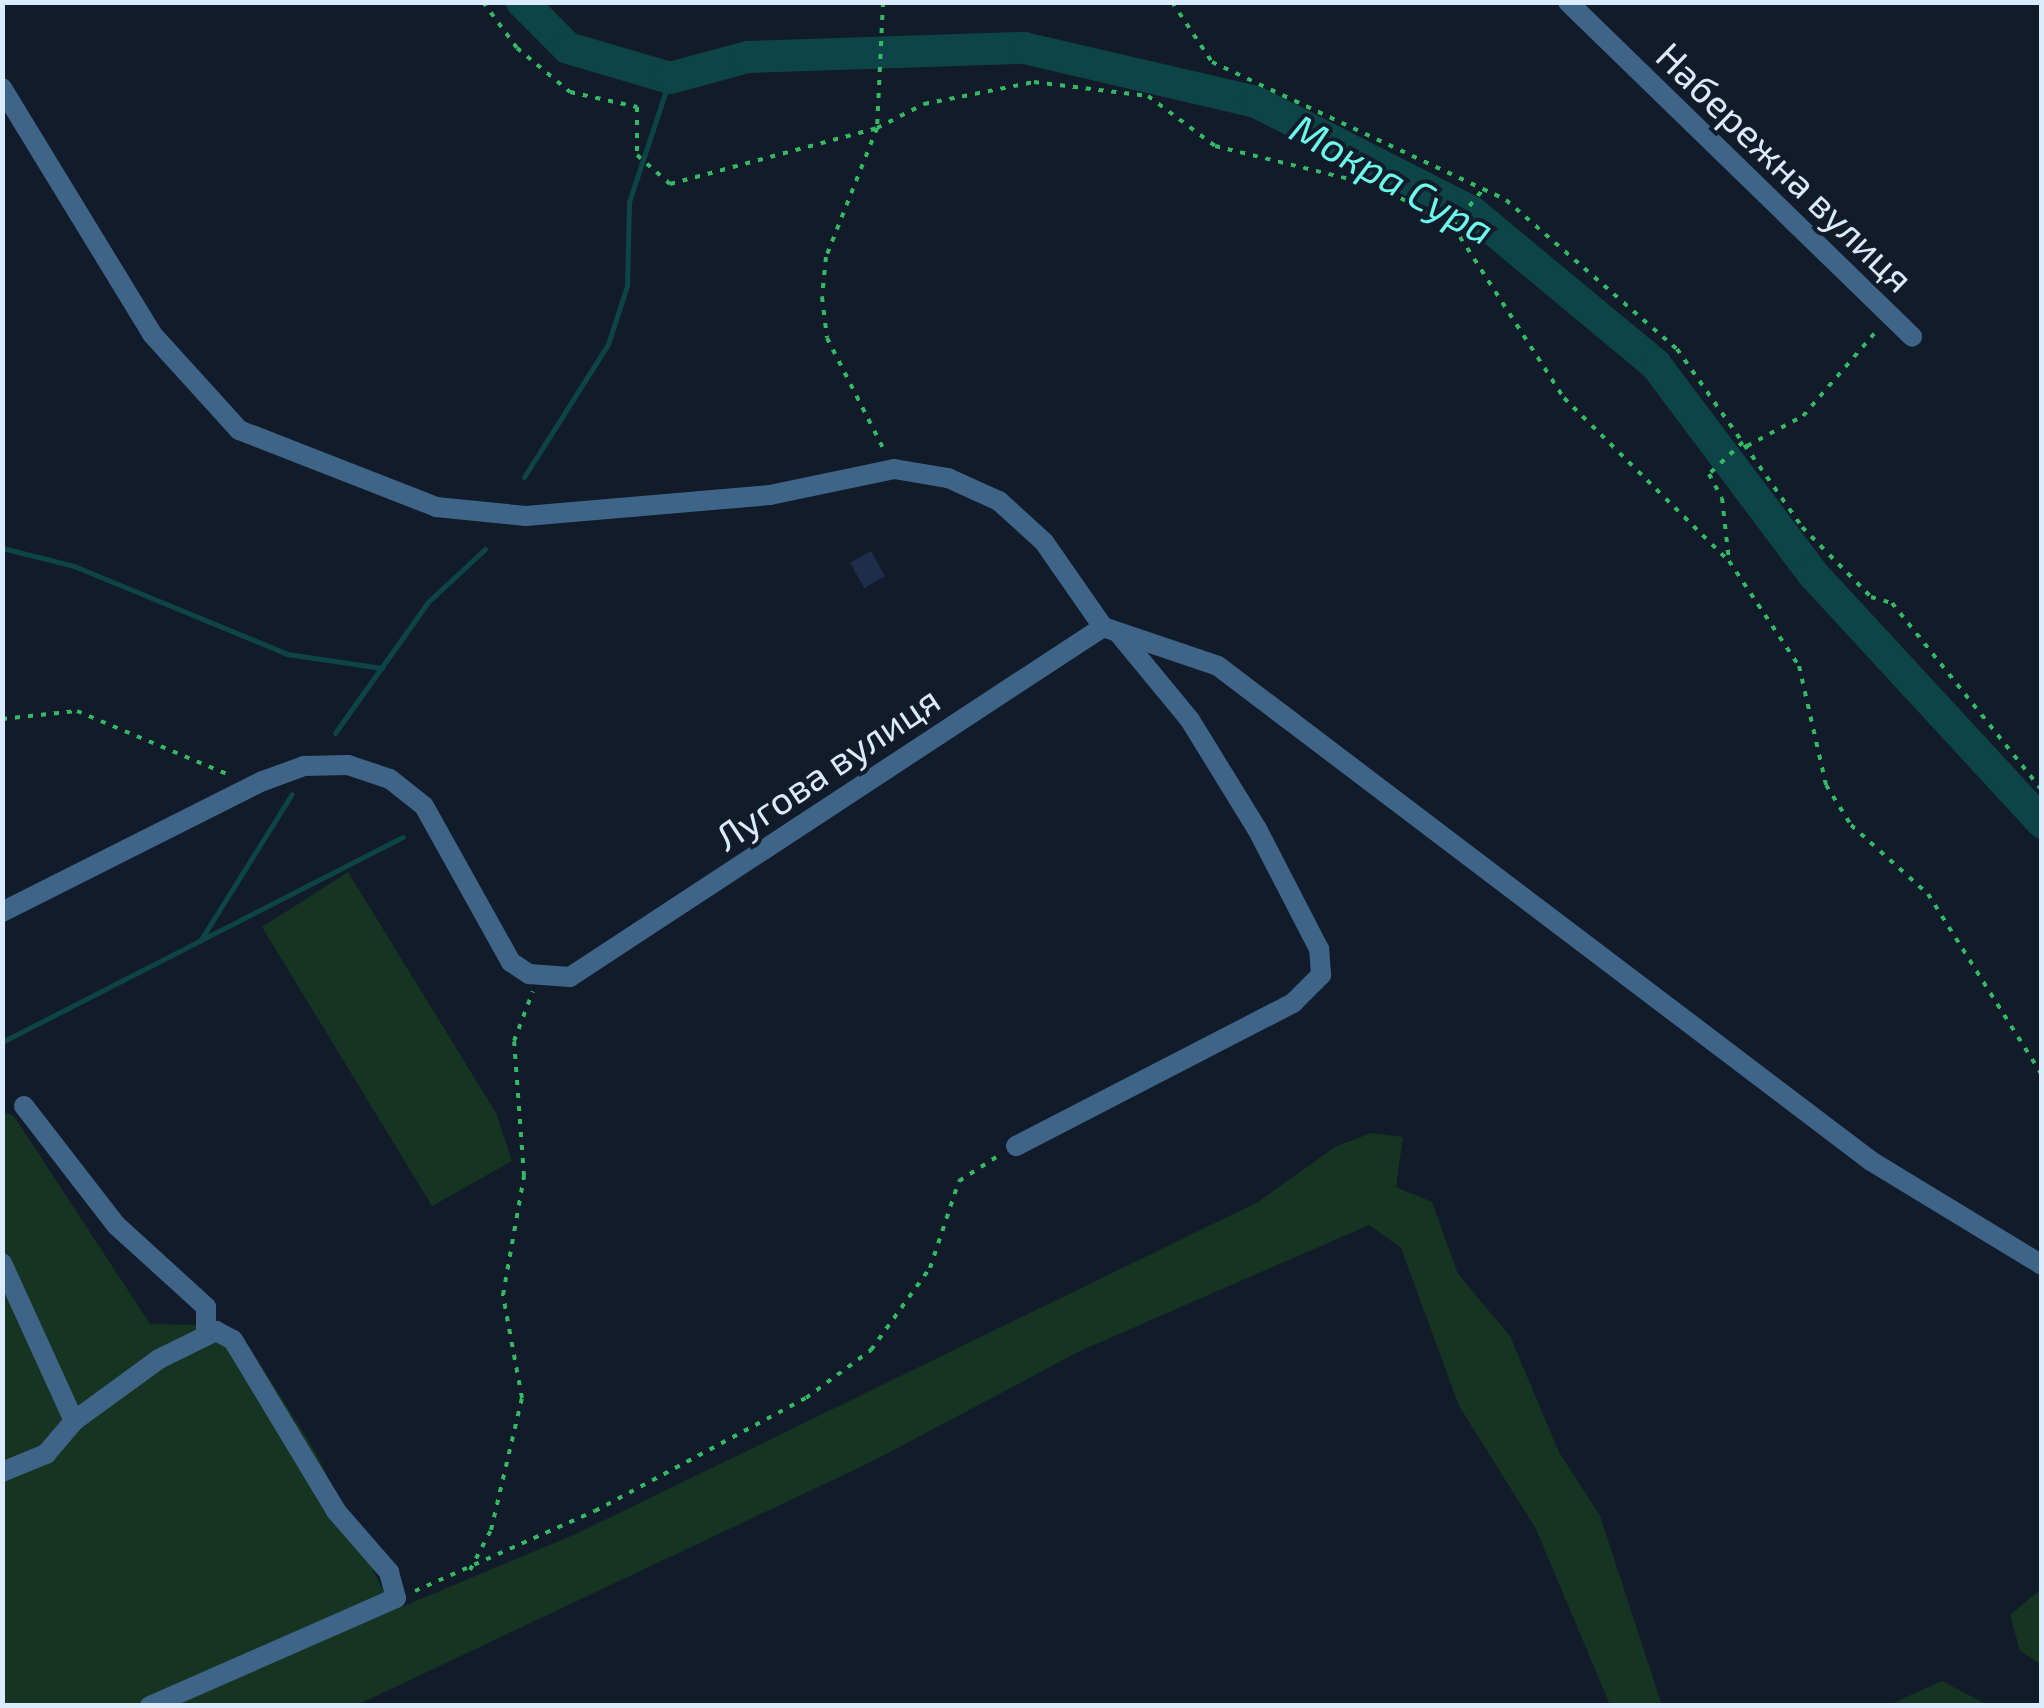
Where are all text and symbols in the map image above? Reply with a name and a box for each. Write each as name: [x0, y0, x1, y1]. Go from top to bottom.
street label: Набережна вулиця: [1647, 33, 1923, 301]
water label: Мокра Сура: [1283, 103, 1503, 253]
street label: Лугова вулиця: [706, 676, 948, 860]

